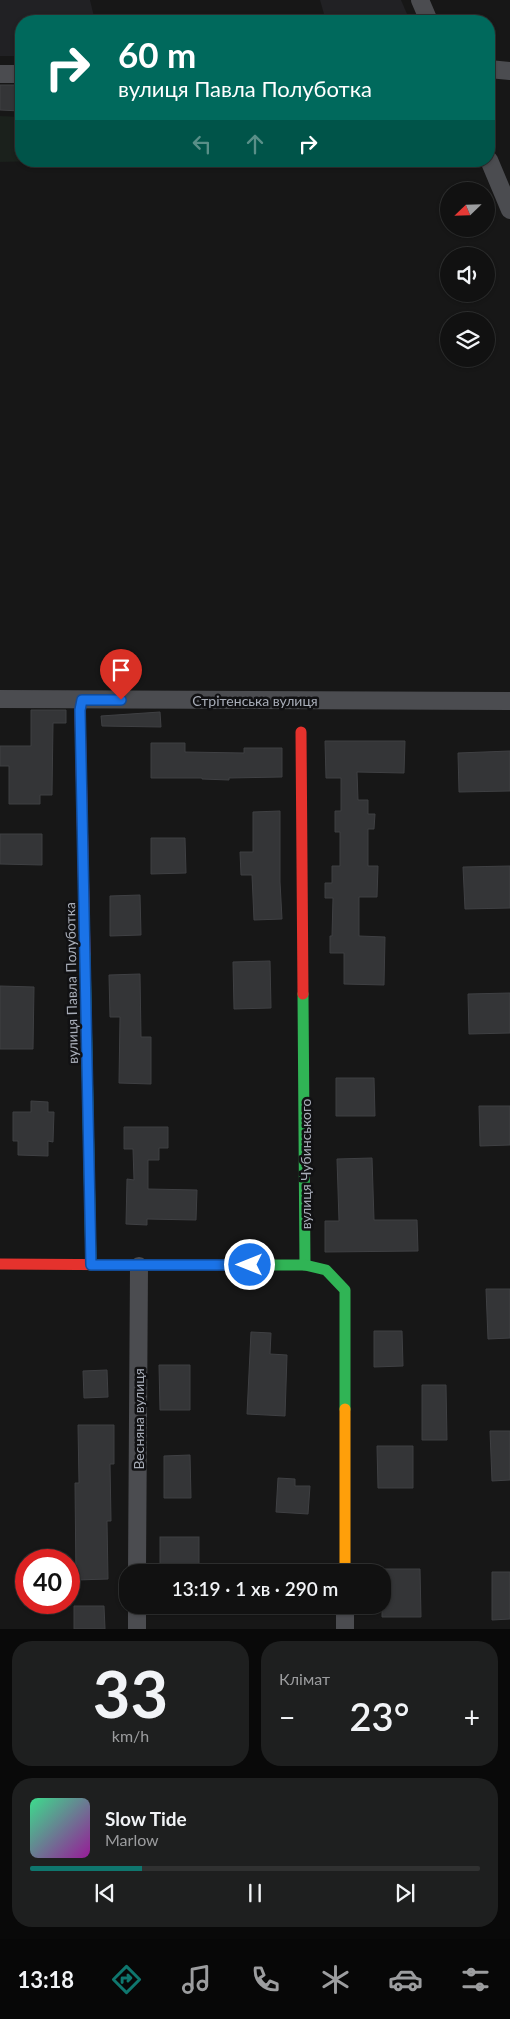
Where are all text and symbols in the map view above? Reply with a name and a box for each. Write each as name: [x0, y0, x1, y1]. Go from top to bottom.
text: 60 m: [118, 33, 196, 75]
icon: right: [35, 35, 100, 100]
text: вулиця Павла Полуботка: [118, 75, 372, 102]
icon: left: [188, 130, 216, 158]
icon: ahead: [241, 130, 269, 158]
icon: right: [294, 130, 322, 158]
north arrow: [440, 182, 495, 238]
map controls: [440, 182, 495, 367]
button: sound: [440, 247, 495, 302]
button: layers: [440, 312, 495, 367]
pin: [100, 649, 142, 700]
icon: arrive: [107, 656, 135, 684]
street label: Стрітенська вулиця: [192, 692, 318, 709]
street label: вулиця Павла Полуботка: [61, 902, 81, 1064]
street label: вулиця Чубинського: [297, 1099, 314, 1229]
position arrow: [223, 1238, 275, 1290]
street label: Весняна вулиця: [130, 1368, 147, 1470]
speed limit sign: 40: [15, 1549, 80, 1614]
text: 13:19 · 1 хв · 290 m: [172, 1577, 338, 1600]
text: 33: [93, 1654, 168, 1732]
text: Клімат: [279, 1669, 330, 1688]
text: 23°: [350, 1693, 409, 1739]
text: −: [279, 1700, 295, 1734]
text: +: [464, 1700, 480, 1734]
text: km/h: [112, 1726, 149, 1745]
text: Slow Tide: [105, 1807, 187, 1830]
text: Marlow: [105, 1830, 159, 1849]
icon: previous: [91, 1879, 119, 1907]
icon: pause: [241, 1879, 269, 1907]
icon: next: [391, 1879, 419, 1907]
icon: directions: [109, 1962, 144, 1997]
icon: music: [179, 1962, 214, 1997]
icon: phone: [248, 1962, 283, 1997]
icon: climate: [318, 1962, 353, 1997]
icon: car: [388, 1962, 423, 1997]
icon: filters: [458, 1962, 493, 1997]
text: 13:18: [17, 1966, 74, 1993]

